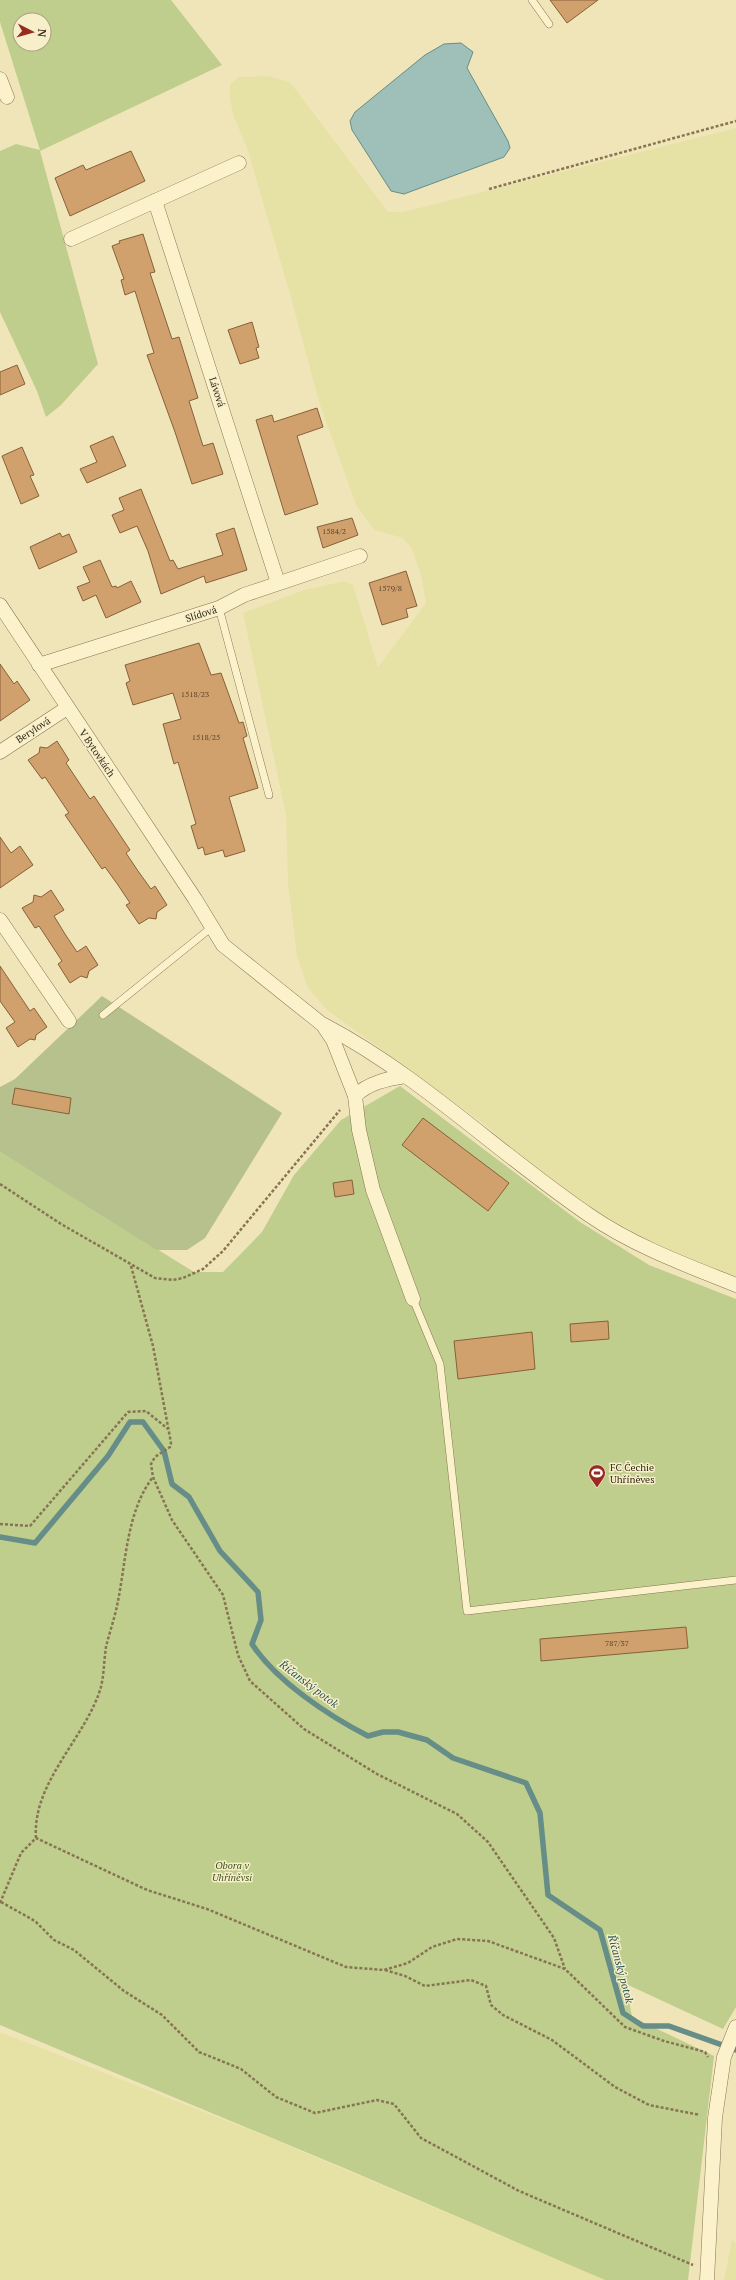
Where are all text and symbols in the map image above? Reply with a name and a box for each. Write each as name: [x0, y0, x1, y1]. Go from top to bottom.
north arrow: [12, 12, 52, 52]
text: N: [34, 28, 49, 39]
street label: Lávová: [206, 375, 228, 409]
house number: 1584/2: [322, 526, 346, 536]
house number: 1579/8: [378, 583, 402, 593]
street label: Slídová: [184, 603, 218, 625]
house number: 1518/23: [181, 689, 209, 699]
street label: Berylová: [13, 714, 53, 746]
street label: V Bytovkách: [76, 727, 118, 780]
house number: 1518/25: [192, 732, 220, 742]
place label: FC Čechie Uhříněves: [610, 1461, 654, 1486]
sports icon: FC Čechie Uhříněves: [587, 1463, 607, 1488]
house number: 787/37: [605, 1638, 629, 1648]
water label: Říčanský potok: [276, 1657, 342, 1711]
park label: Obora v Uhříněvsi: [212, 1859, 252, 1884]
water label: Říčanský potok: [605, 1932, 637, 2005]

